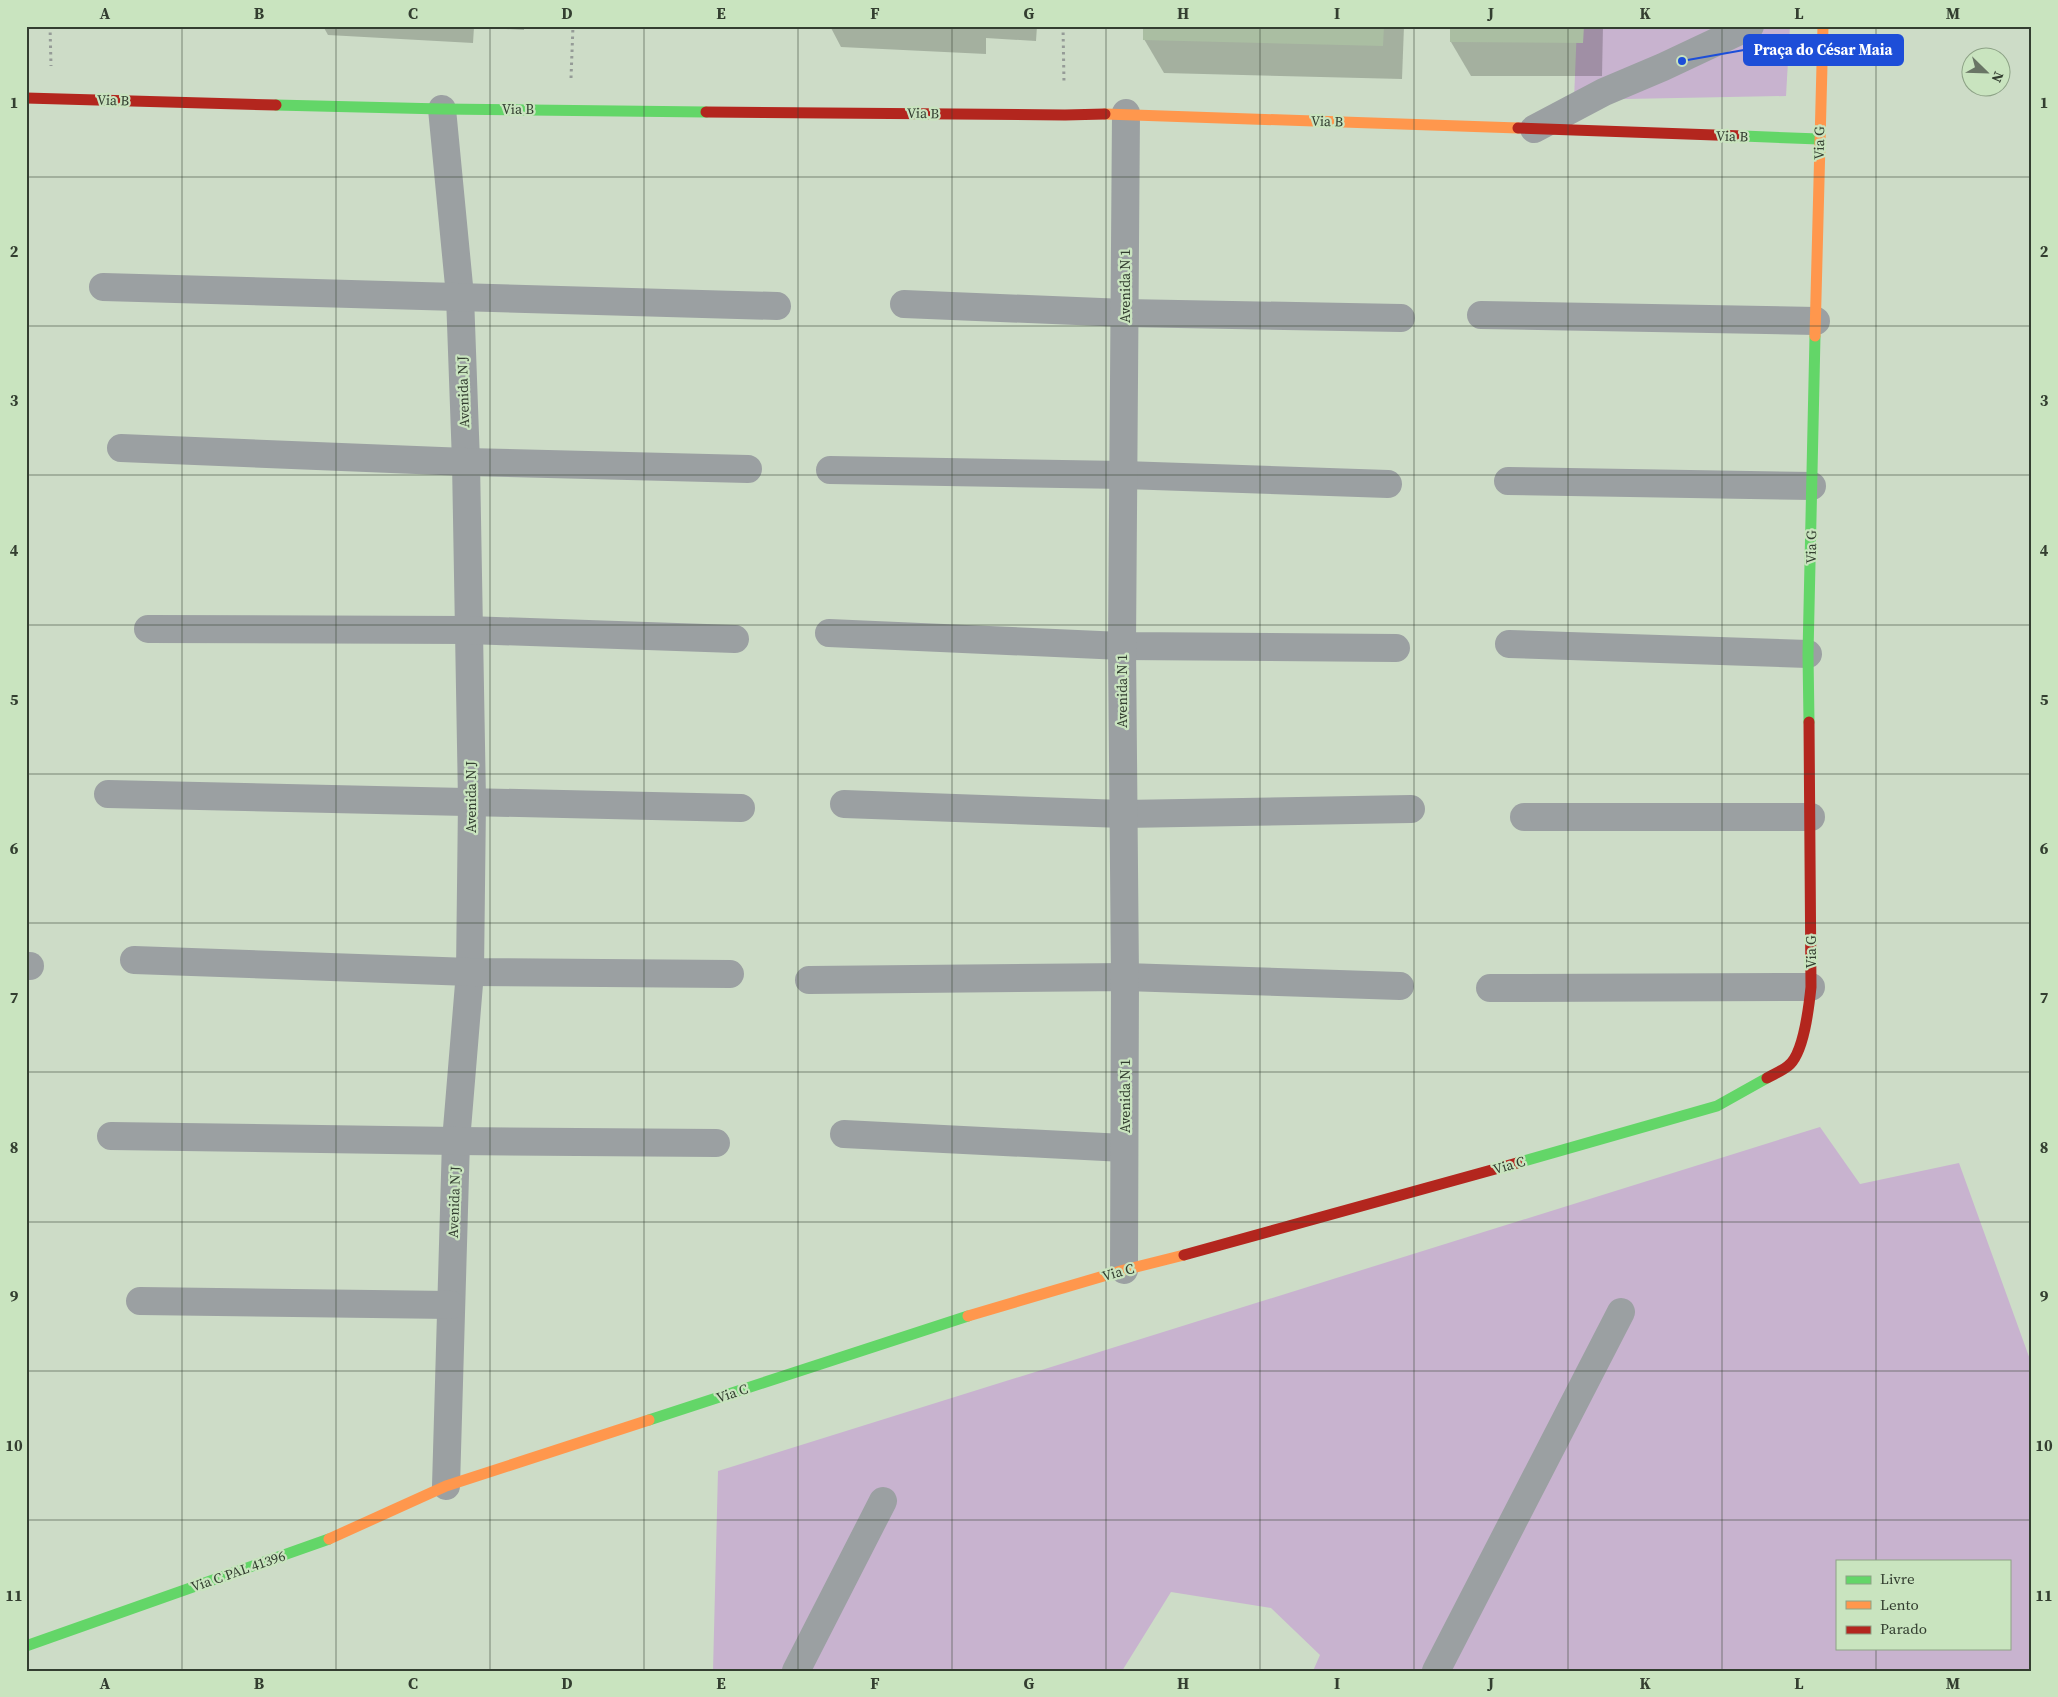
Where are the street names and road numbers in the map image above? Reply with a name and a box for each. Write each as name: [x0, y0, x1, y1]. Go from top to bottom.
street label: Via B: [96, 89, 130, 111]
street label: Via B: [502, 99, 534, 119]
street label: Via B: [907, 103, 940, 123]
street label: Via B: [1310, 110, 1344, 132]
street label: Via B: [1715, 125, 1749, 147]
street label: Via G: [1809, 126, 1829, 160]
street label: Avenida N 1: [1115, 249, 1135, 323]
street label: Avenida N J: [452, 356, 474, 428]
street label: Via G: [1801, 530, 1821, 564]
street label: Avenida N 1: [1112, 654, 1132, 728]
street label: Avenida N J: [461, 761, 481, 833]
street label: Via G: [1801, 935, 1821, 969]
street label: Avenida N 1: [1115, 1059, 1135, 1133]
street label: Via C: [1491, 1151, 1527, 1179]
street label: Avenida N J: [443, 1166, 465, 1238]
street label: Via C: [1100, 1258, 1136, 1286]
street label: Via C: [713, 1378, 751, 1408]
street label: Via C PAL 41396: [188, 1545, 288, 1597]

